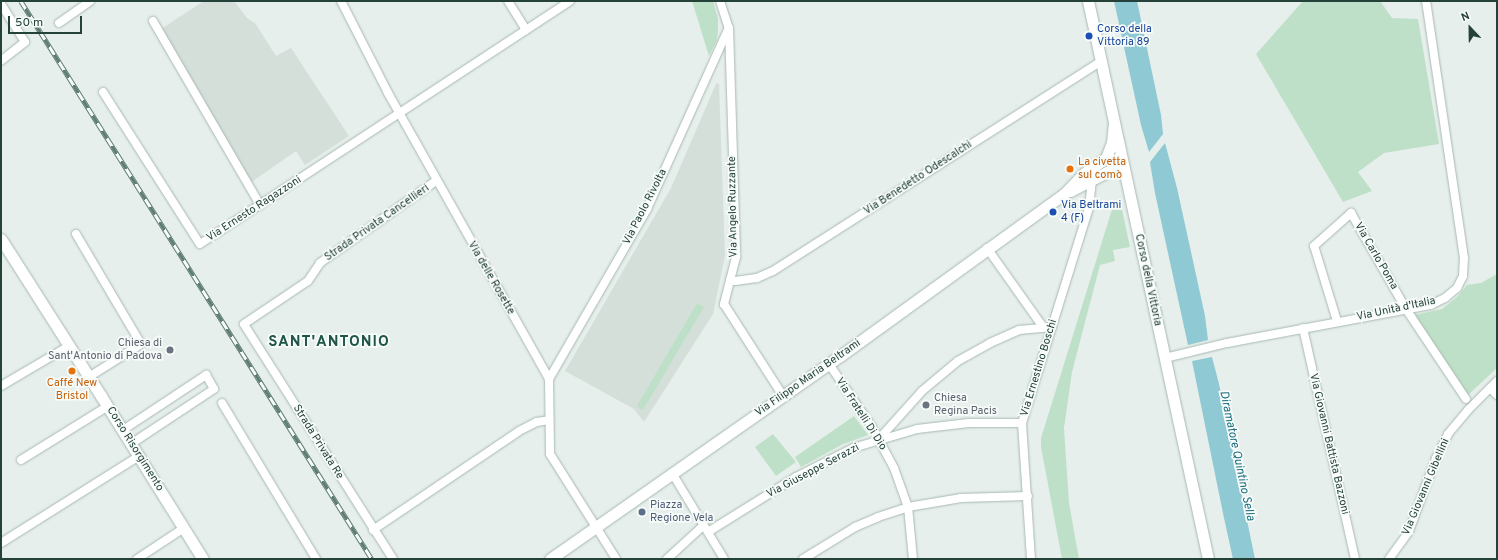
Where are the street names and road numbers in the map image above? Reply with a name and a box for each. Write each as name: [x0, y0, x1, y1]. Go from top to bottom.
street label: Via Benedetto Odescalchi: [861, 138, 975, 218]
street label: Via Angelo Ruzzante: [726, 156, 740, 258]
street label: Via Paolo Rivolta: [620, 167, 670, 247]
street label: Via Ernesto Ragazzoni: [204, 173, 304, 245]
street label: Strada Privata Cancellieri: [322, 182, 432, 264]
street label: Via Carlo Poma: [1351, 220, 1401, 292]
street label: Corso della Vittoria: [1132, 232, 1164, 328]
street label: Via delle Rosette: [465, 239, 517, 317]
street label: Via Unità d'Italia: [1355, 294, 1437, 324]
street label: Via Ernestino Boschi: [1018, 318, 1060, 418]
street label: Via Filippo Maria Beltrami: [753, 336, 863, 420]
street label: Via Giovanni Battista Bazzoni: [1306, 372, 1352, 516]
street label: Via Fratelli Di Dio: [833, 375, 889, 453]
street label: Strada Privata Re: [290, 402, 346, 482]
street label: Corso Risorgimento: [104, 404, 166, 494]
street label: Via Giovanni Gibellini: [1400, 436, 1452, 538]
street label: Via Giuseppe Serazzi: [764, 441, 862, 501]

